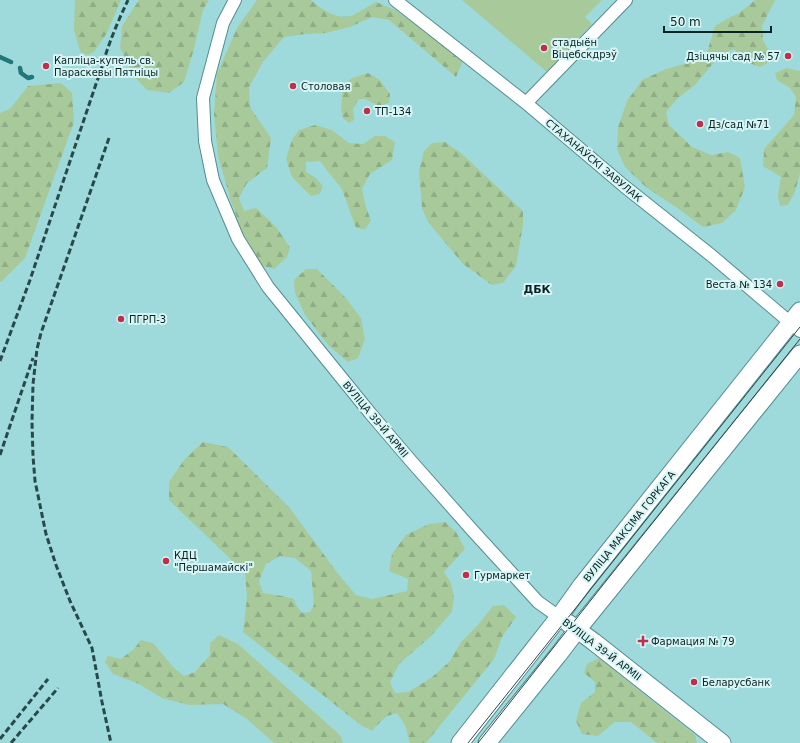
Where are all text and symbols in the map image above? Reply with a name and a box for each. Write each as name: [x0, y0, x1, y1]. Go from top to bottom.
scale bar: [664, 8, 771, 34]
text: 50 m: [670, 15, 701, 29]
place label: стадыён Віцебскдрэў: [552, 37, 617, 60]
marker: стадыён Віцебскдрэў: [539, 43, 549, 53]
place label: Дзіцячы сад № 57: [686, 51, 780, 62]
marker: Дзіцячы сад № 57: [783, 51, 793, 61]
place label: Капліца-купель св. Параскевы Пятніцы: [54, 55, 158, 78]
marker: Капліца-купель св. Параскевы Пятніцы: [41, 61, 51, 71]
marker: Столовая: [288, 81, 298, 91]
place label: Столовая: [301, 81, 350, 92]
marker: ТП-134: [362, 106, 372, 116]
place label: ТП-134: [374, 106, 411, 117]
street label: СТАХАНАЎСКІ ЗАВУЛАК: [543, 116, 645, 204]
marker: Дз/сад №71: [695, 119, 705, 129]
place label: Дз/сад №71: [708, 119, 769, 130]
place label: Веста № 134: [706, 279, 772, 290]
marker: Веста № 134: [775, 279, 785, 289]
district label: ДБК: [523, 283, 551, 296]
marker: ПГРП-3: [116, 314, 126, 324]
place label: ПГРП-3: [129, 314, 166, 325]
street label: ВУЛІЦА 39-Й АРМІІ: [341, 379, 411, 459]
street label: ВУЛІЦА МАКСІМА ГОРКАГА: [581, 469, 678, 584]
place label: КДЦ "Першамайскі": [174, 550, 253, 573]
marker: КДЦ "Першамайскі": [161, 556, 171, 566]
marker: Гурмаркет: [461, 570, 471, 580]
place label: Гурмаркет: [474, 570, 531, 581]
street label: ВУЛІЦА 39-Й АРМІІ: [560, 615, 644, 683]
marker: Фармация № 79: [638, 636, 648, 646]
place label: Фармация № 79: [651, 636, 735, 647]
marker: Беларусбанк: [689, 677, 699, 687]
place label: Беларусбанк: [702, 677, 770, 688]

